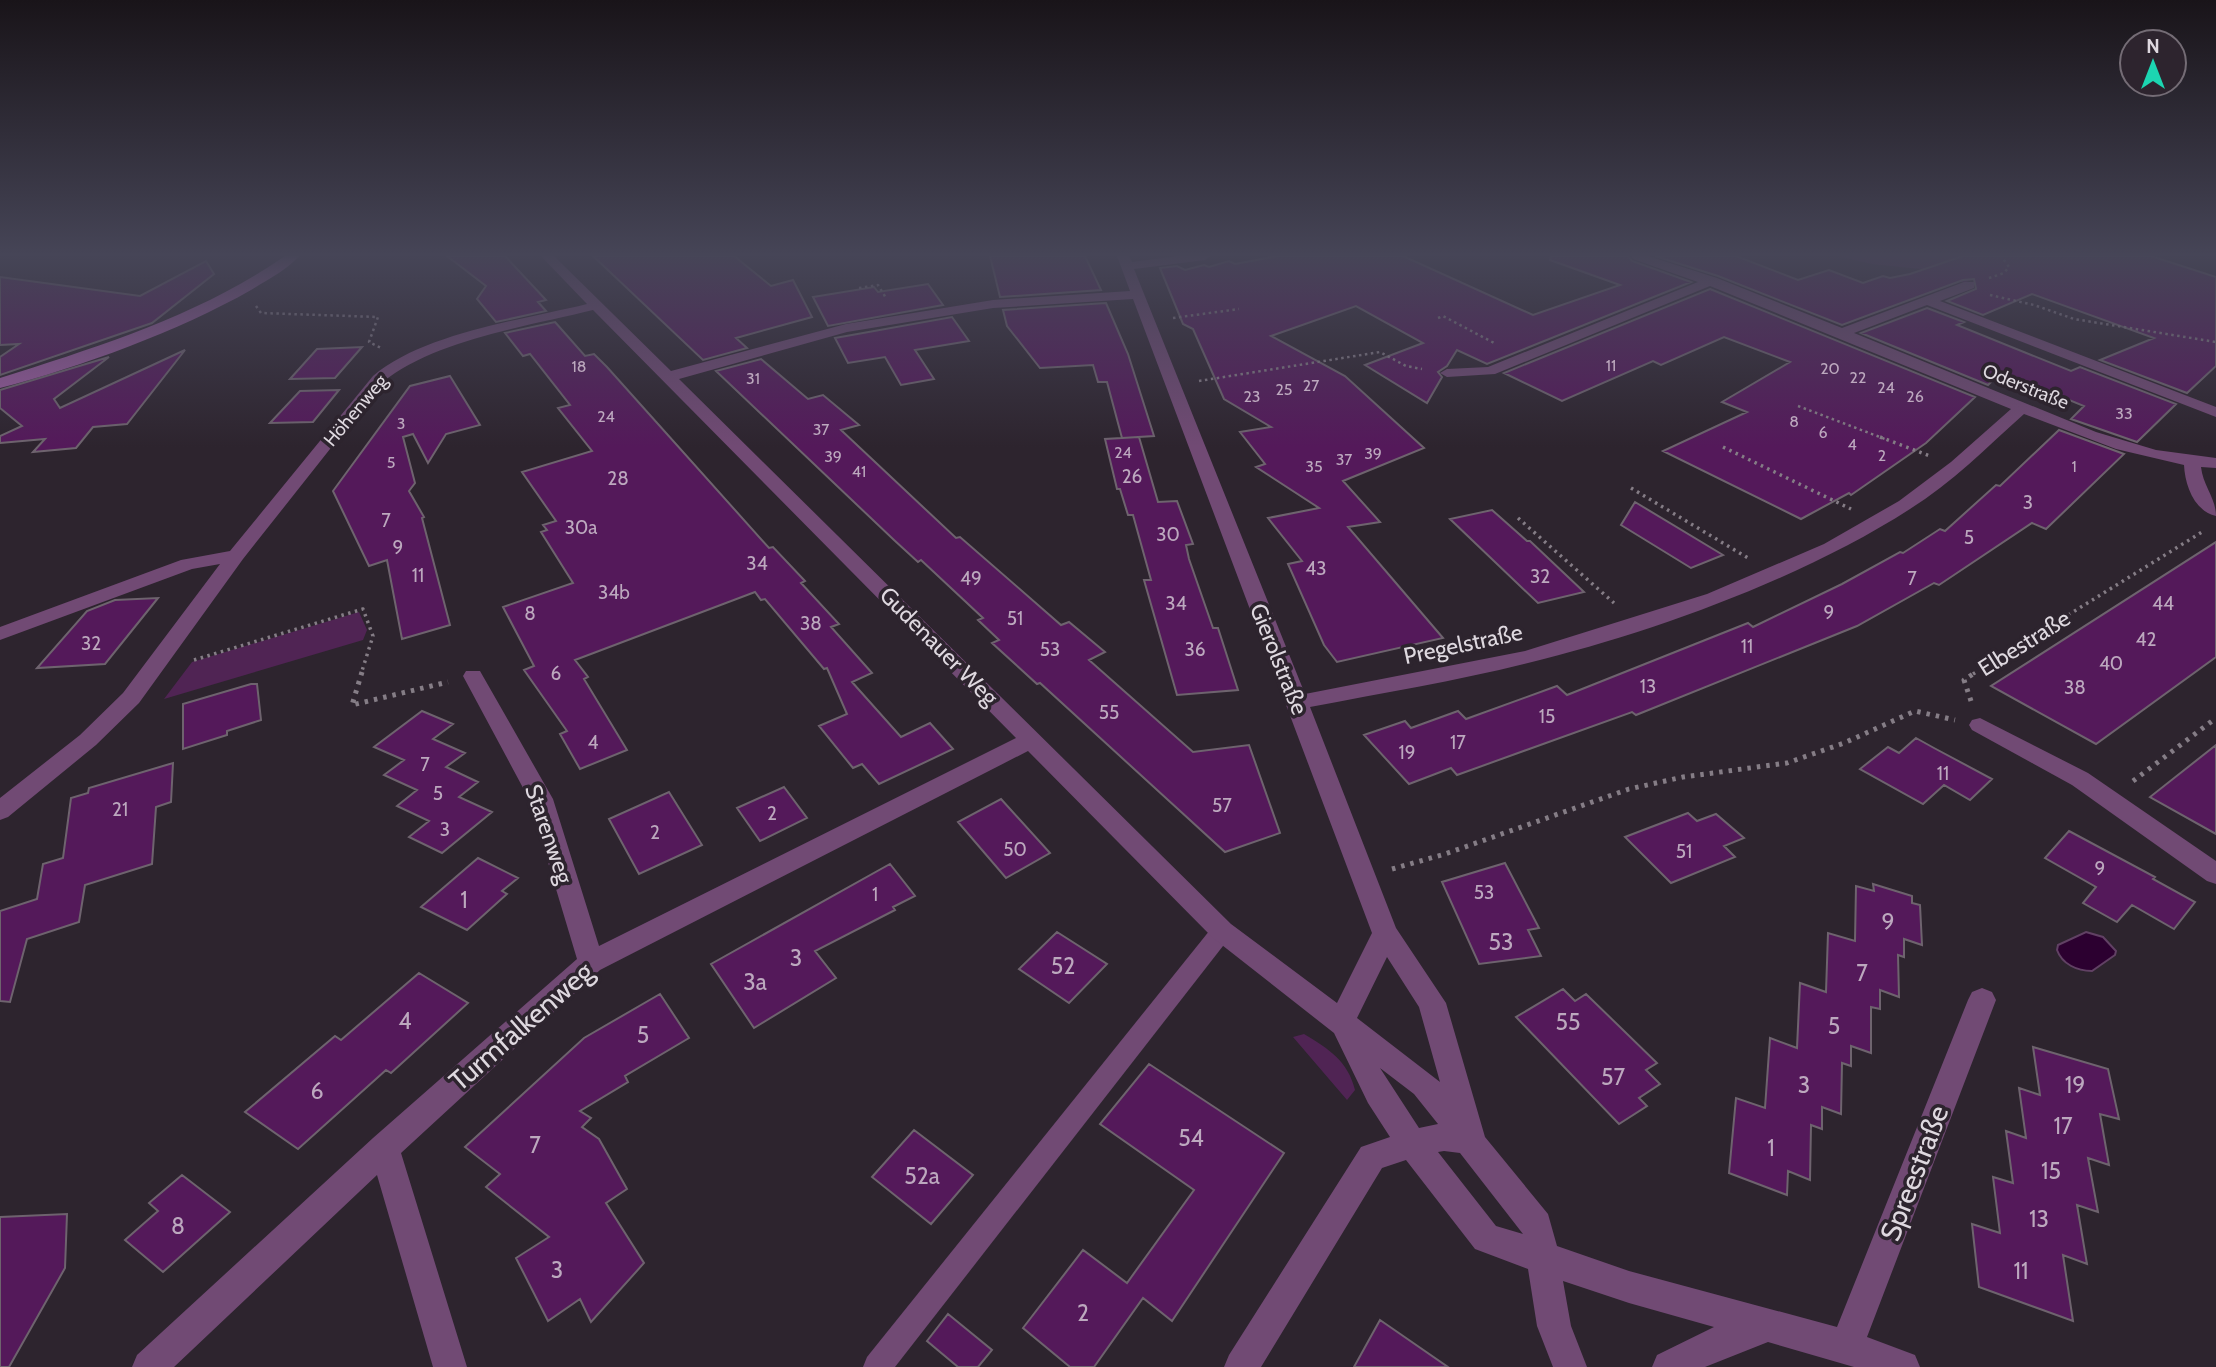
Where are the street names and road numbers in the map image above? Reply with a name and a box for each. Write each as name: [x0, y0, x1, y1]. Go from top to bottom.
street label: Oderstraße: [1979, 359, 2072, 414]
street label: Höhenweg: [319, 369, 392, 451]
street label: Gudenauer Weg: [874, 581, 1004, 711]
street label: Gierolstraße: [1244, 599, 1314, 719]
street label: Elbestraße: [1973, 604, 2075, 682]
street label: Pregelstraße: [1401, 618, 1525, 670]
street label: Starenweg: [519, 781, 579, 888]
street label: Turmfalkenweg: [442, 954, 601, 1098]
street label: Spreestraße: [1873, 1100, 1955, 1246]

